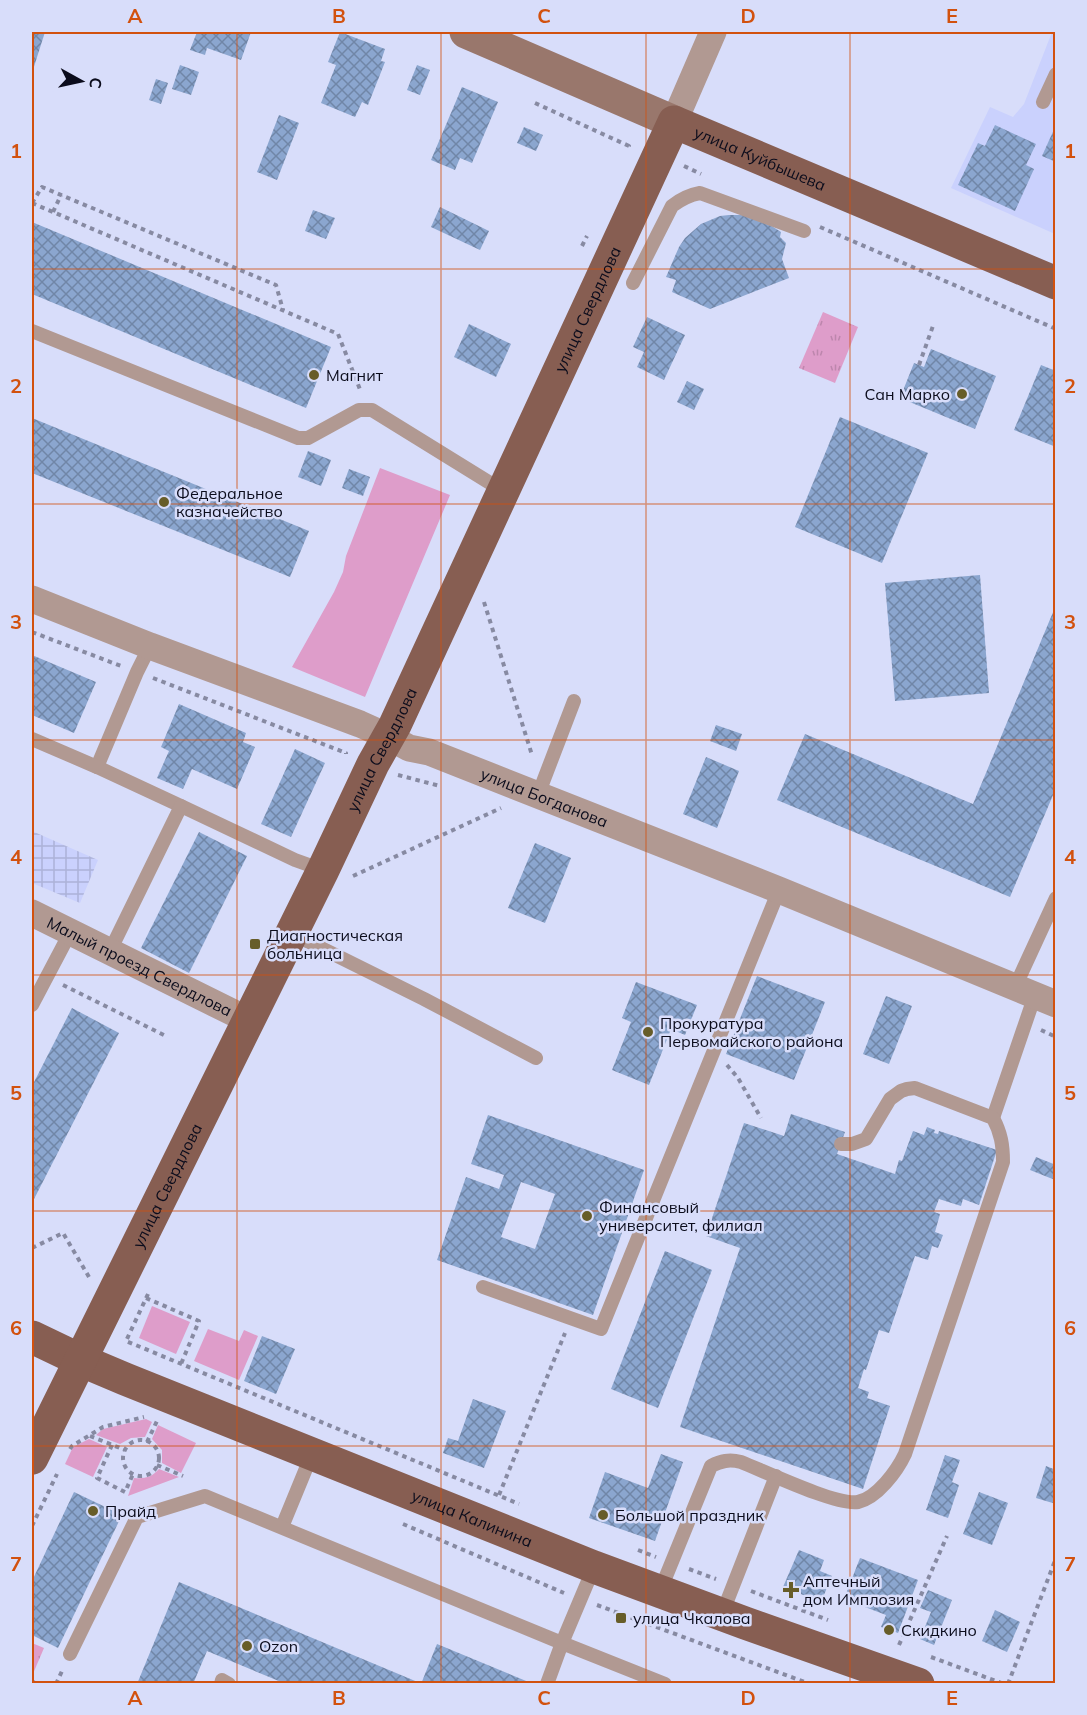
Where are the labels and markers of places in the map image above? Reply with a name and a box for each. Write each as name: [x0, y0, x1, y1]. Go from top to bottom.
place label: Магнит: [326, 365, 384, 385]
marker: Магнит: [307, 368, 321, 382]
place label: Сан Марко: [865, 384, 950, 404]
marker: Сан Марко: [955, 387, 969, 401]
place label: Федеральное казначейство: [176, 483, 283, 521]
marker: Федеральное казначейство: [157, 495, 171, 509]
place label: Диагностическая больница: [267, 925, 403, 963]
marker: Диагностическая больница: [248, 937, 262, 951]
place label: Прокуратура Первомайского района: [660, 1013, 843, 1051]
marker: Прокуратура Первомайского района: [641, 1025, 655, 1039]
place label: Финансовый университет, филиал: [599, 1197, 763, 1235]
marker: Финансовый университет, филиал: [580, 1209, 594, 1223]
place label: Прайд: [105, 1501, 156, 1521]
marker: Прайд: [86, 1504, 100, 1518]
place label: Большой праздник: [615, 1505, 764, 1525]
marker: Большой праздник: [596, 1508, 610, 1522]
place label: Аптечный дом Имплозия: [803, 1571, 914, 1609]
marker: Аптечный дом Имплозия: [784, 1583, 798, 1597]
place label: улица Чкалова: [633, 1608, 751, 1628]
marker: улица Чкалова: [614, 1611, 628, 1625]
place label: Скидкино: [901, 1620, 977, 1640]
marker: Скидкино: [882, 1623, 896, 1637]
place label: Ozon: [259, 1636, 298, 1656]
marker: Ozon: [240, 1639, 254, 1653]

